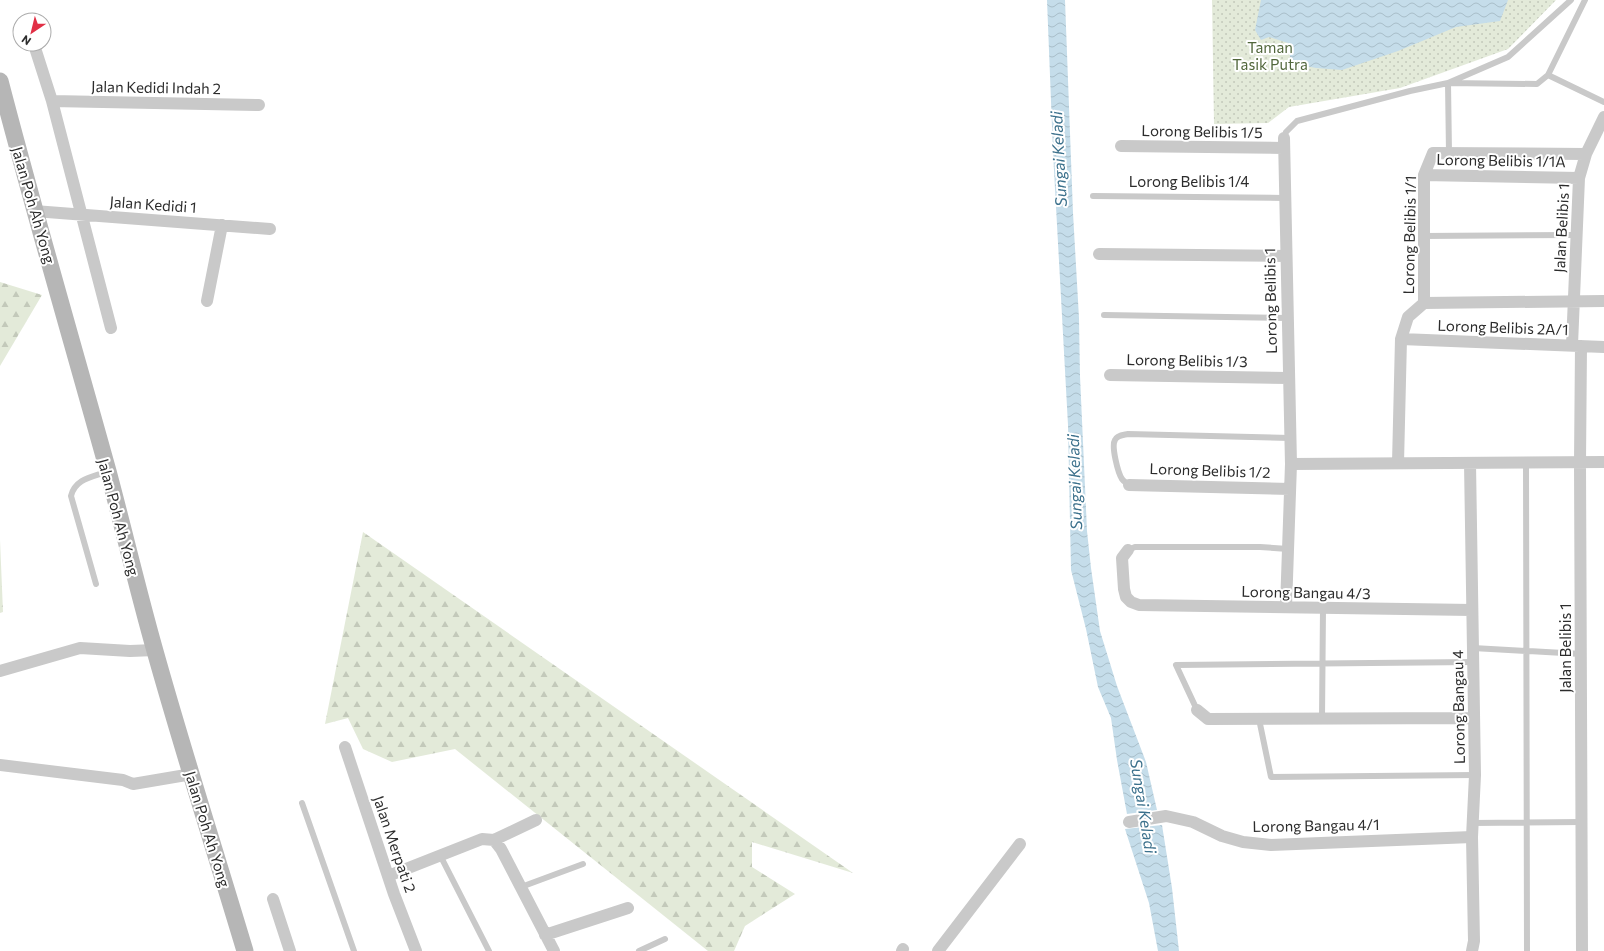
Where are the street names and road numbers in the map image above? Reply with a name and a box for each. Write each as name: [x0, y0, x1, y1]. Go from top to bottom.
street label: Jalan Kedidi Indah 2: [91, 77, 221, 97]
street label: Lorong Belibis 1/5: [1141, 121, 1263, 141]
street label: Jalan Poh Ah Yong: [9, 144, 59, 266]
street label: Lorong Belibis 1/1A: [1436, 150, 1566, 170]
street label: Lorong Belibis 1/4: [1129, 172, 1249, 190]
street label: Lorong Belibis 1/1: [1399, 175, 1419, 295]
street label: Jalan Belibis 1: [1550, 183, 1572, 273]
street label: Jalan Kedidi 1: [109, 192, 197, 216]
street label: Lorong Belibis 1: [1260, 248, 1280, 354]
street label: Lorong Belibis 2A/1: [1437, 316, 1569, 338]
street label: Lorong Belibis 1/3: [1126, 350, 1248, 370]
street label: Jalan Poh Ah Yong: [95, 456, 143, 578]
street label: Lorong Belibis 1/2: [1149, 459, 1271, 481]
street label: Lorong Bangau 4/3: [1241, 582, 1371, 602]
street label: Jalan Belibis 1: [1556, 603, 1574, 693]
street label: Lorong Bangau 4: [1448, 650, 1468, 764]
street label: Jalan Poh Ah Yong: [182, 769, 234, 889]
street label: Jalan Merpati 2: [370, 793, 420, 895]
street label: Lorong Bangau 4/1: [1252, 815, 1380, 835]

